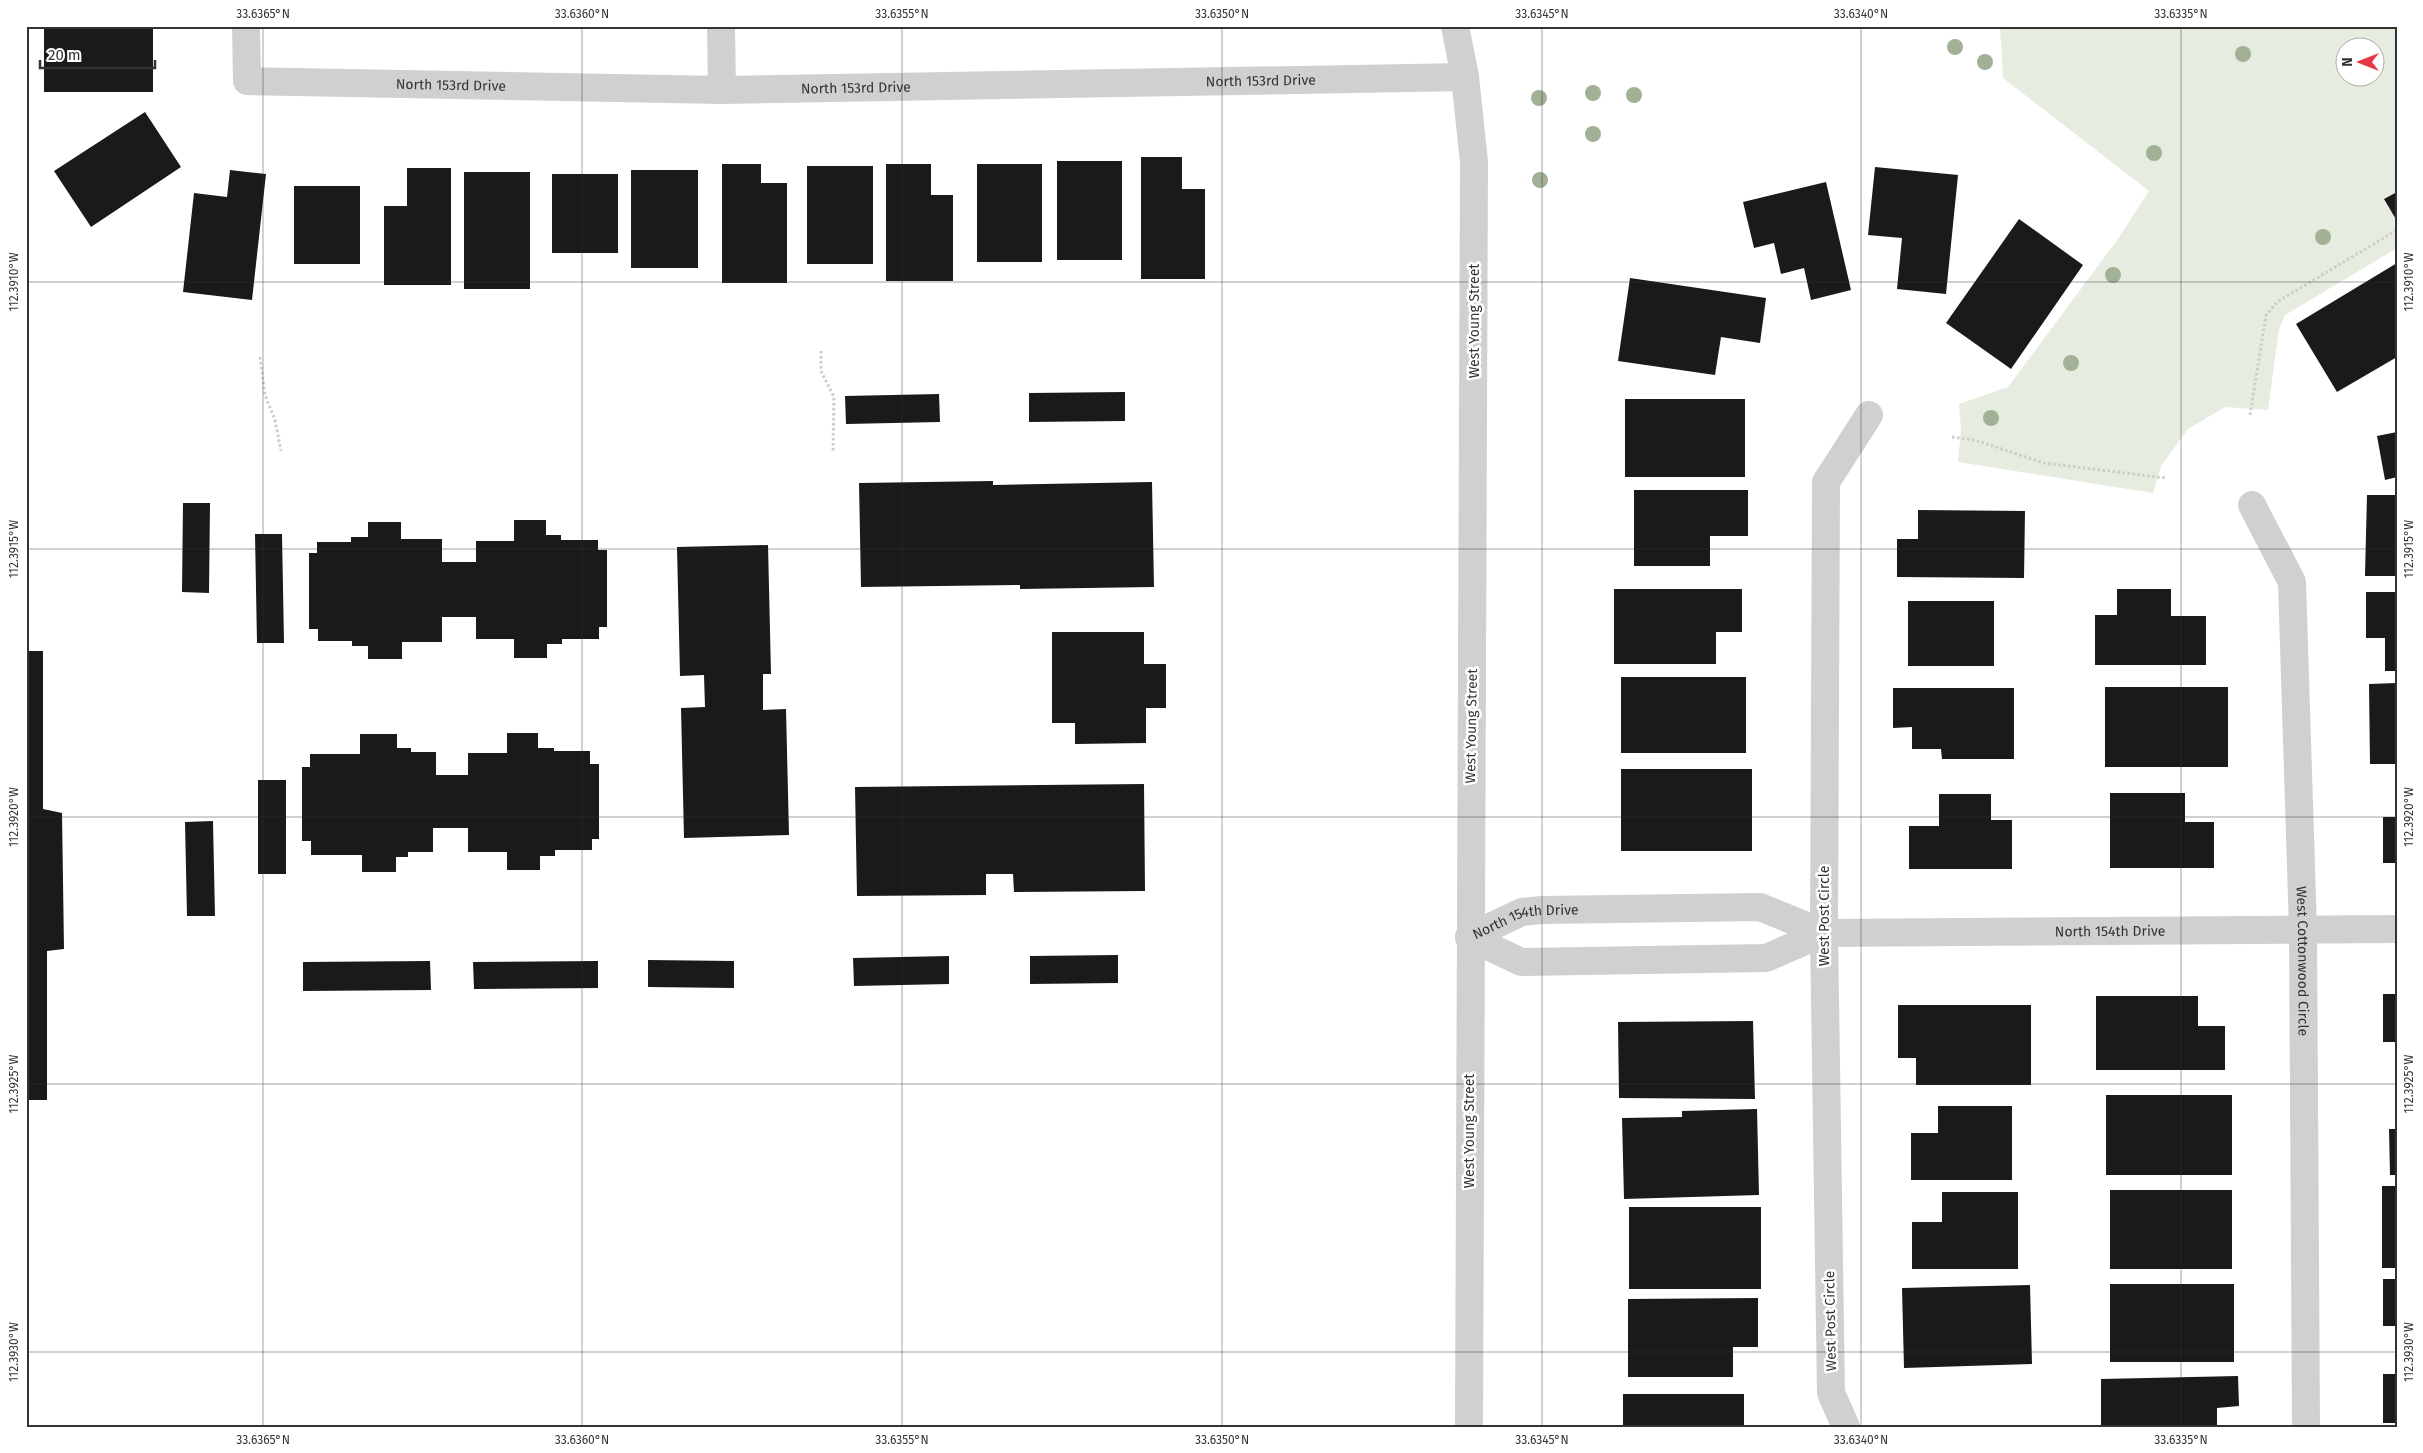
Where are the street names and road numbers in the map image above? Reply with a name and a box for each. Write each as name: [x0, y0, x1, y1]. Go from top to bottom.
street label: North 153rd Drive: [1206, 72, 1316, 91]
street label: North 153rd Drive: [396, 76, 506, 95]
street label: North 153rd Drive: [801, 79, 911, 98]
street label: West Young Street: [1466, 263, 1483, 378]
street label: West Young Street: [1462, 668, 1481, 784]
street label: West Post Circle: [1816, 866, 1833, 966]
street label: West Cottonwood Circle: [2293, 886, 2312, 1036]
street label: North 154th Drive: [1470, 901, 1579, 943]
street label: North 154th Drive: [2055, 923, 2165, 940]
street label: West Young Street: [1461, 1073, 1478, 1188]
street label: West Post Circle: [1821, 1271, 1840, 1371]

